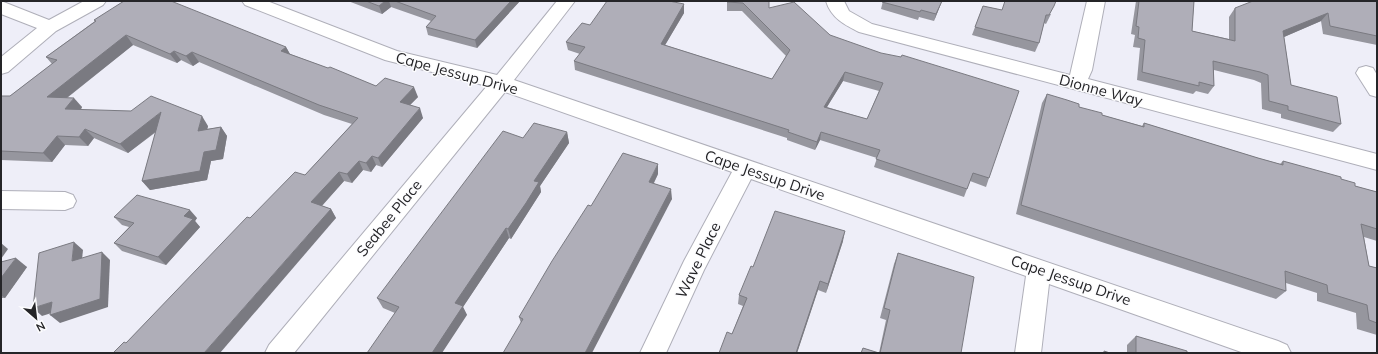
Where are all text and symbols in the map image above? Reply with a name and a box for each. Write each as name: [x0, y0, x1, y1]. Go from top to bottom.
street label: Cape Jessup Drive: [394, 48, 520, 98]
street label: Dionne Way: [1057, 70, 1145, 110]
street label: Cape Jessup Drive: [702, 146, 828, 204]
street label: Seabee Place: [352, 176, 426, 260]
street label: Wave Place: [671, 219, 725, 301]
street label: Cape Jessup Drive: [1008, 251, 1134, 309]
north arrow: [16, 298, 56, 338]
text: N: [34, 319, 48, 335]

